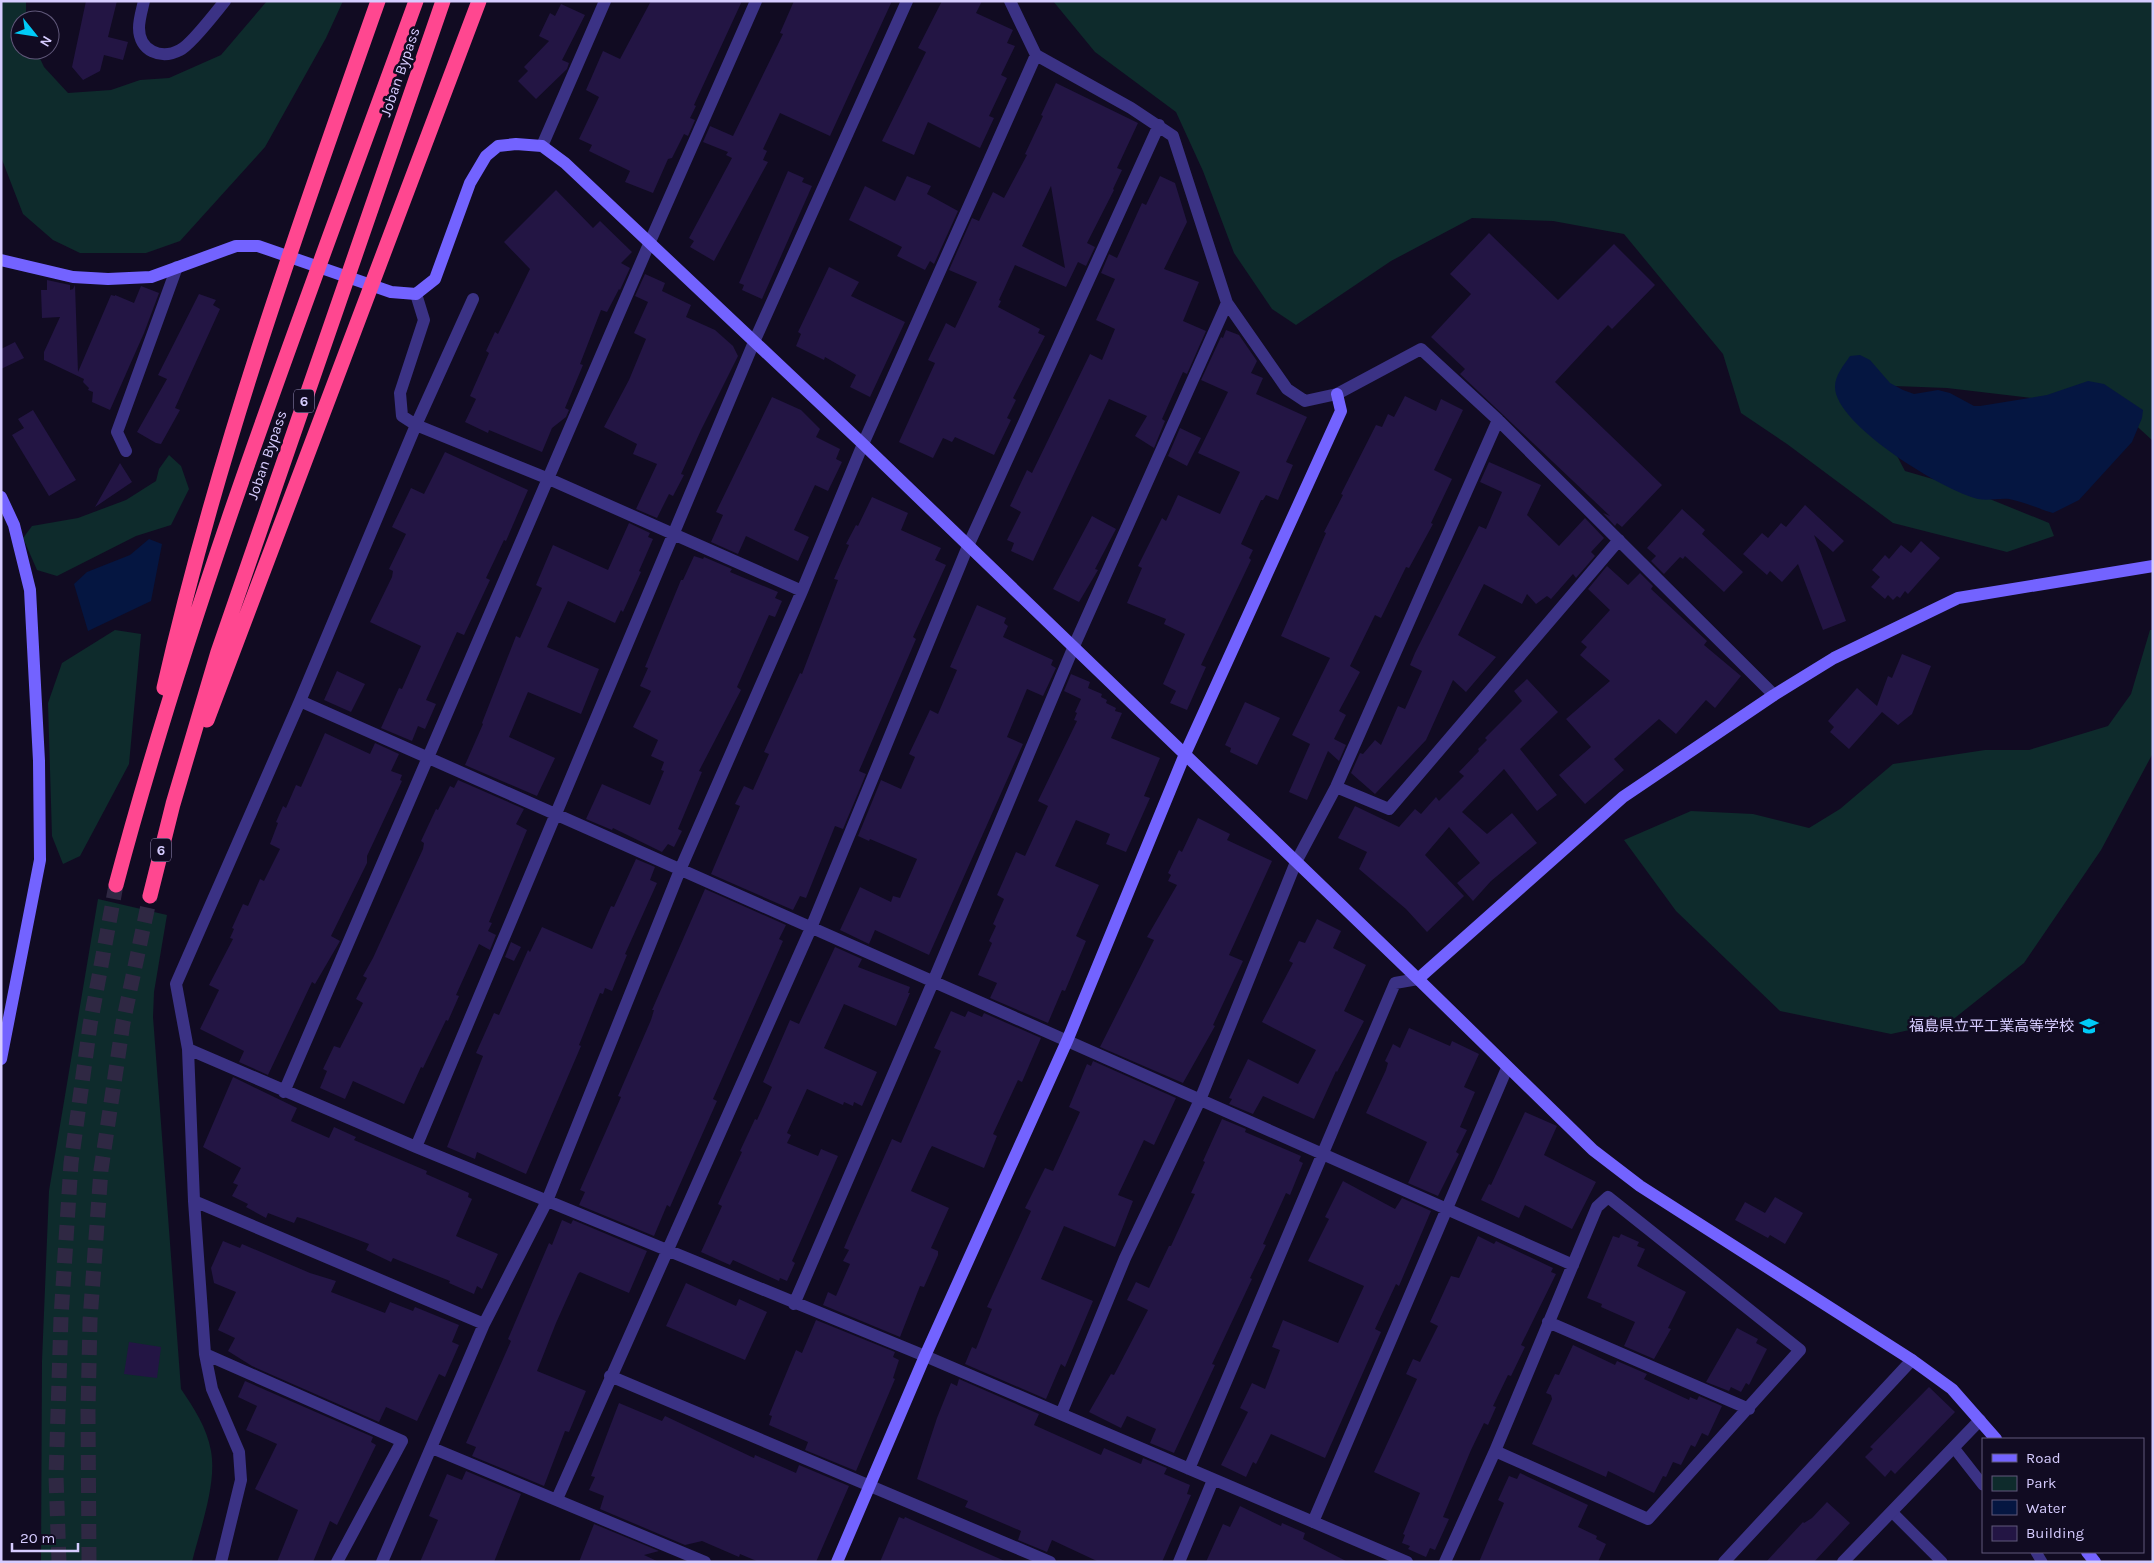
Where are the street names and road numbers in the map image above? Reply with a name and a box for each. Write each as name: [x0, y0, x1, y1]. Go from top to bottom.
street label: Joban Bypass: [376, 25, 424, 119]
road number: 6: [294, 390, 314, 412]
street label: Joban Bypass: [243, 408, 291, 502]
road number: 6: [151, 838, 171, 862]

